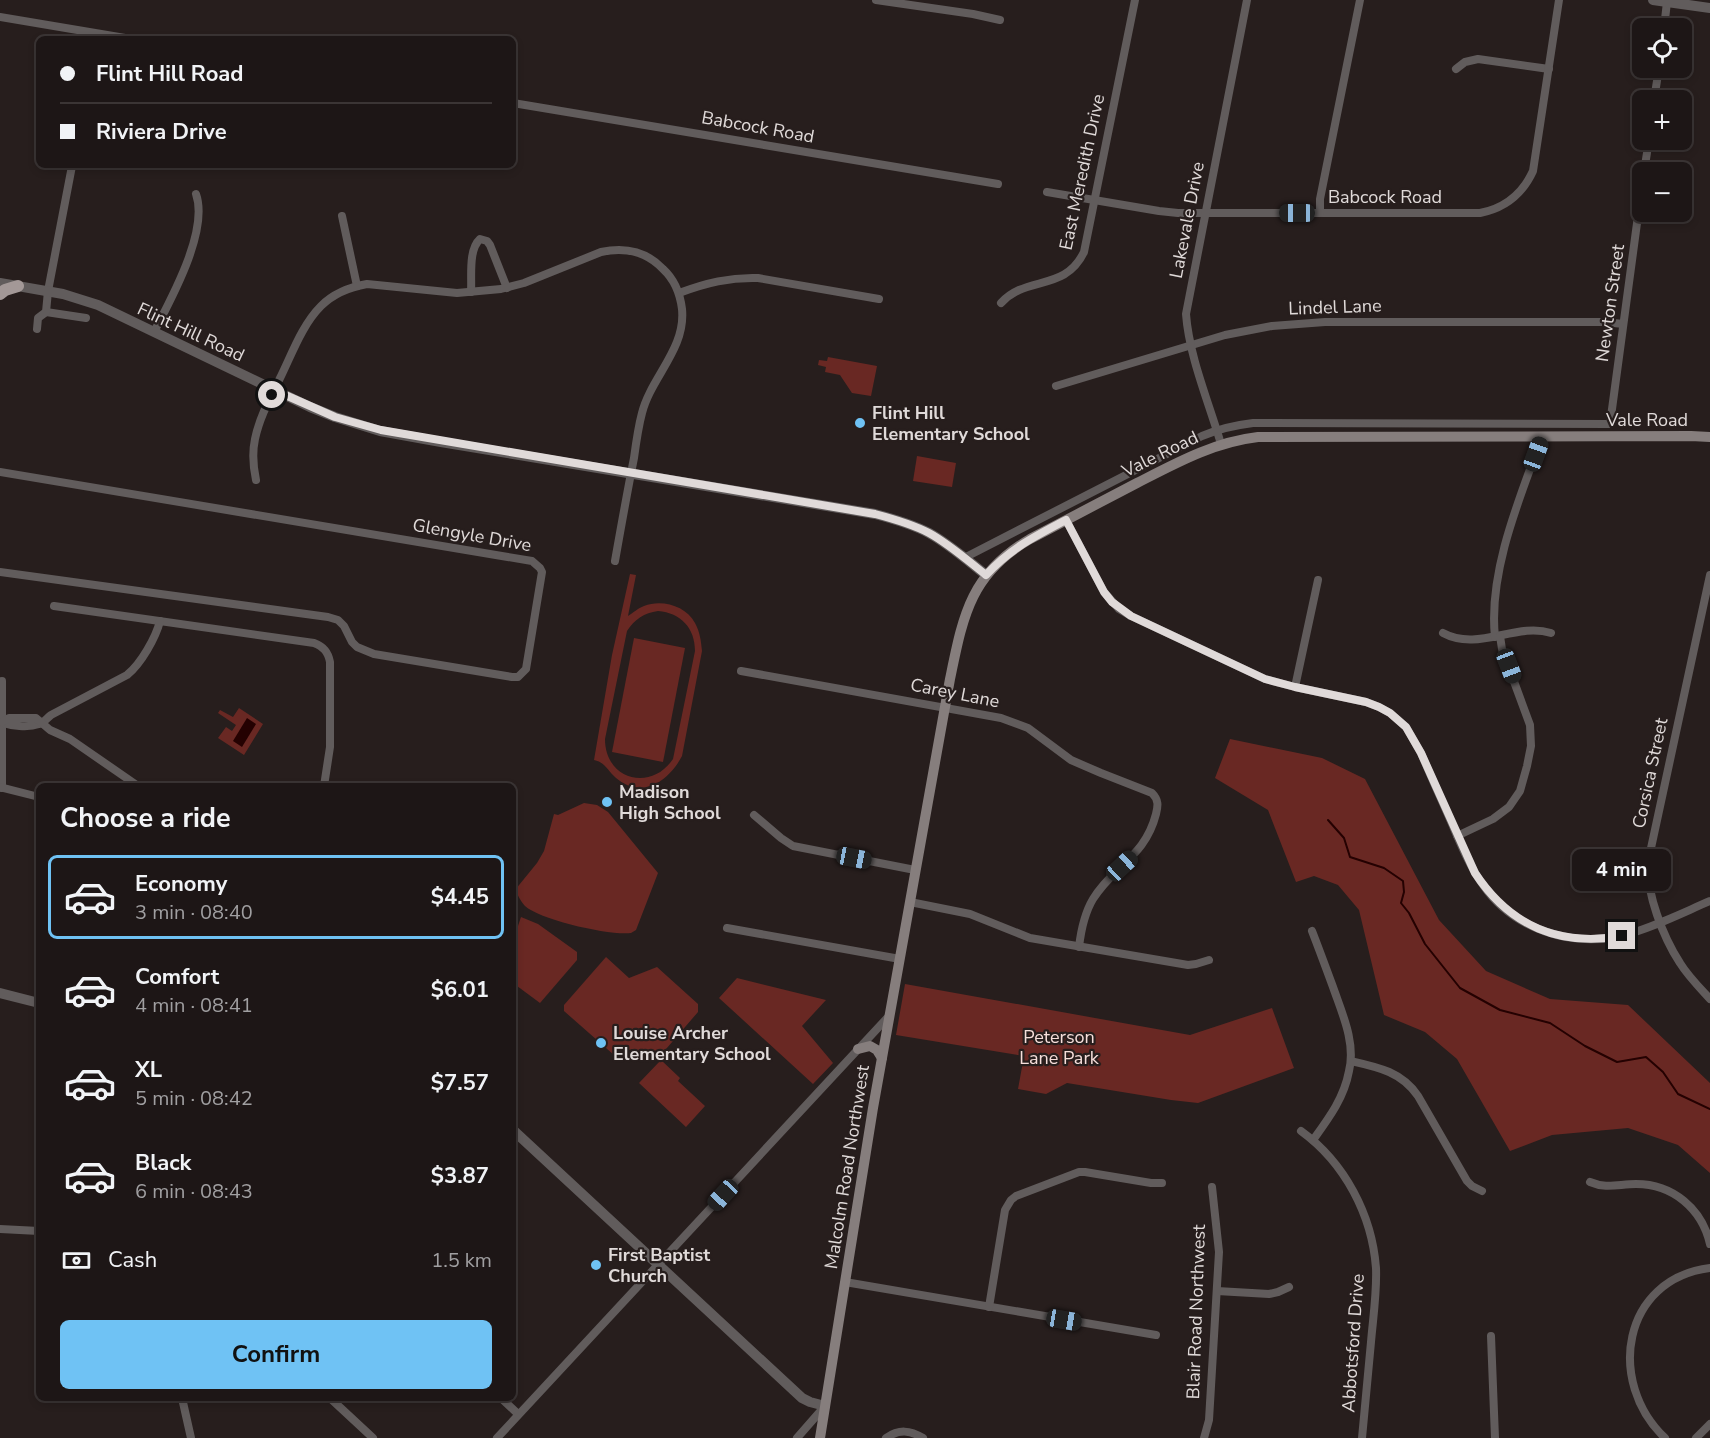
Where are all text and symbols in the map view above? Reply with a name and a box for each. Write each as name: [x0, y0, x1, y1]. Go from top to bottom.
map controls: [1632, 18, 1692, 222]
button: locate: [1632, 18, 1692, 78]
text: Flint Hill Road: [96, 59, 244, 89]
button: +: [1632, 90, 1692, 150]
street label: East Meredith Drive: [1054, 92, 1110, 252]
street label: Babcock Road: [700, 105, 816, 149]
text: Riviera Drive: [96, 117, 227, 147]
street label: Lakevale Drive: [1164, 160, 1210, 280]
button: −: [1632, 162, 1692, 222]
street label: Babcock Road: [1328, 185, 1442, 209]
car: [1279, 204, 1315, 222]
street label: Newton Street: [1590, 242, 1630, 363]
street label: Lindel Lane: [1288, 293, 1382, 321]
street label: Flint Hill Road: [134, 297, 248, 367]
route start: [258, 381, 285, 408]
place label: Flint Hill Elementary School: [872, 401, 1030, 446]
street label: Vale Road: [1605, 408, 1688, 432]
marker: Flint Hill Elementary School: [853, 416, 867, 430]
street label: Vale Road: [1117, 425, 1202, 483]
car: [1521, 434, 1551, 474]
street label: Glengyle Drive: [411, 513, 533, 557]
car: [1494, 646, 1524, 686]
street label: Carey Lane: [908, 673, 1002, 713]
street label: Corsica Street: [1627, 715, 1674, 830]
place label: Madison High School: [619, 780, 721, 825]
marker: Madison High School: [600, 795, 614, 809]
text: Choose a ride: [60, 800, 231, 837]
car: [835, 846, 873, 870]
car: [1103, 847, 1141, 885]
callout: 4 min: [1572, 849, 1672, 891]
text: 4 min: [1596, 856, 1647, 883]
text: Economy: [135, 869, 227, 899]
icon: car: [63, 870, 117, 924]
text: $4.45: [431, 882, 489, 912]
text: 3 min · 08:40: [135, 899, 253, 926]
route end: [1608, 922, 1635, 949]
text: Comfort: [135, 962, 219, 992]
icon: car: [63, 963, 117, 1017]
text: $6.01: [431, 975, 489, 1005]
text: 4 min · 08:41: [135, 992, 253, 1019]
place label: Louise Archer Elementary School: [613, 1021, 771, 1066]
park label: Peterson Lane Park: [1019, 1025, 1100, 1070]
marker: Louise Archer Elementary School: [594, 1036, 608, 1050]
text: XL: [135, 1055, 162, 1085]
icon: car: [63, 1056, 117, 1110]
street label: Malcolm Road Northwest: [819, 1063, 875, 1271]
text: $7.57: [431, 1068, 489, 1098]
text: 5 min · 08:42: [135, 1085, 253, 1112]
text: Black: [135, 1148, 191, 1178]
icon: car: [63, 1149, 117, 1203]
text: $3.87: [431, 1161, 489, 1191]
car: [704, 1176, 742, 1214]
text: 6 min · 08:43: [135, 1178, 253, 1205]
street label: Blair Road Northwest: [1181, 1223, 1211, 1400]
place label: First Baptist Church: [608, 1243, 710, 1288]
icon: cash: [60, 1244, 93, 1277]
text: Cash: [108, 1245, 157, 1275]
text: 1.5 km: [431, 1247, 492, 1274]
marker: First Baptist Church: [589, 1258, 603, 1272]
street label: Abbotsford Drive: [1336, 1273, 1370, 1413]
car: [1045, 1308, 1083, 1332]
button: Confirm: [60, 1320, 492, 1389]

